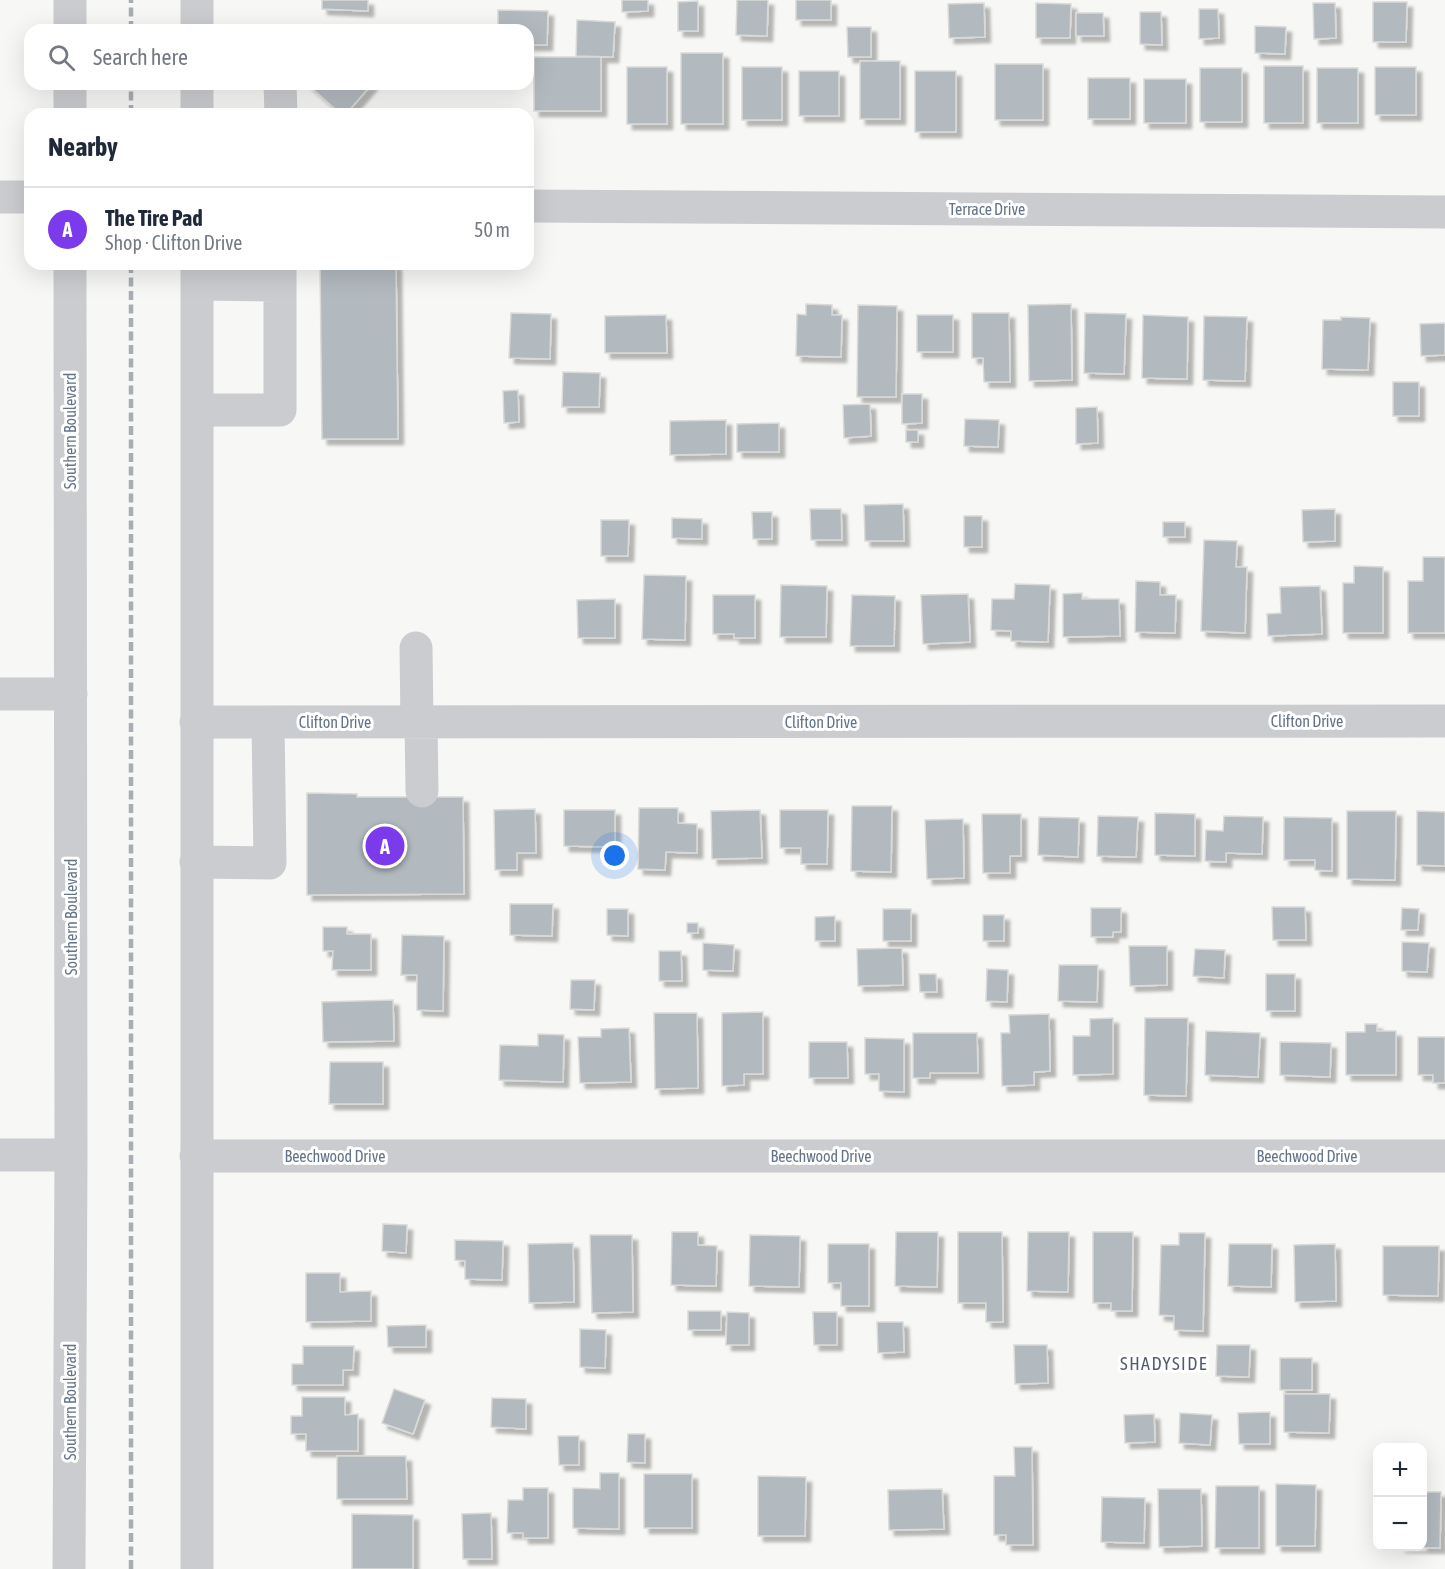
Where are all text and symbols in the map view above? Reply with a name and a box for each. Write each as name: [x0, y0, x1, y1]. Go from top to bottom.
search box: [24, 24, 534, 90]
icon: search: [45, 41, 78, 74]
text: Search here: [93, 44, 188, 70]
text: Nearby: [48, 132, 118, 162]
street label: Terrace Drive: [949, 200, 1025, 218]
text: The Tire Pad: [105, 205, 203, 231]
text: A: [63, 218, 72, 241]
text: 50 m: [474, 218, 510, 241]
text: Shop · Clifton Drive: [105, 231, 242, 254]
street label: Southern Boulevard: [61, 373, 79, 489]
street label: Clifton Drive: [1271, 712, 1343, 730]
street label: Clifton Drive: [299, 713, 371, 731]
street label: Clifton Drive: [785, 713, 857, 731]
pin: A: [366, 824, 404, 868]
your location: [600, 841, 629, 870]
street label: Southern Boulevard: [62, 859, 80, 975]
street label: Beechwood Drive: [285, 1147, 385, 1165]
street label: Beechwood Drive: [771, 1147, 871, 1165]
street label: Beechwood Drive: [1257, 1147, 1357, 1165]
street label: Southern Boulevard: [61, 1344, 79, 1460]
district label: SHADYSIDE: [1120, 1353, 1208, 1374]
map controls: [1373, 1443, 1427, 1551]
button: +: [1373, 1443, 1427, 1497]
button: −: [1373, 1497, 1427, 1551]

